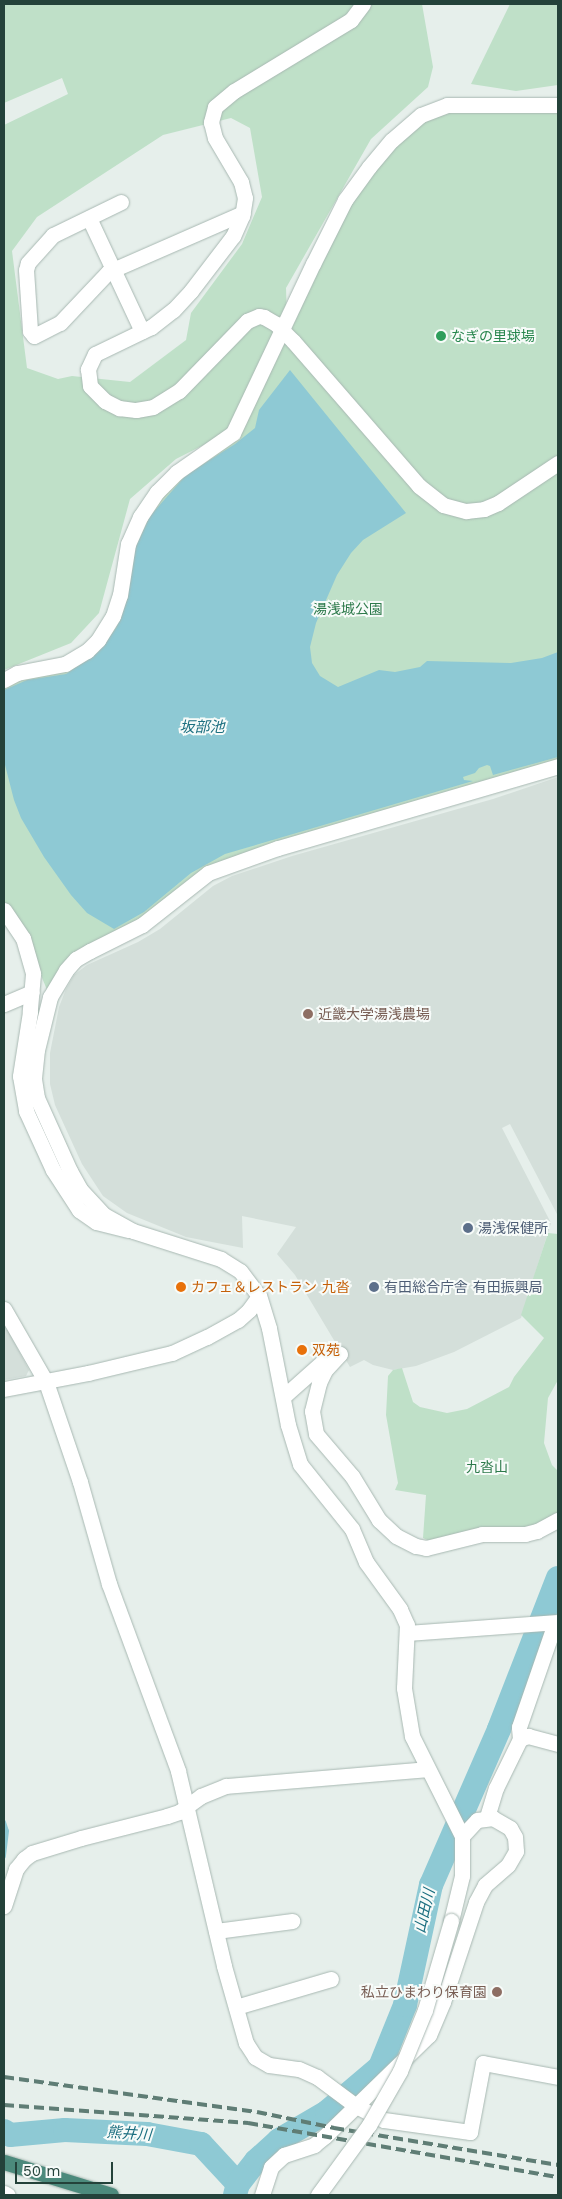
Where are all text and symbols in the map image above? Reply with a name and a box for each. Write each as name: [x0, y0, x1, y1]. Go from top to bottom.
place label: なぎの里球場: [451, 328, 535, 344]
marker: なぎの里球場: [435, 330, 447, 342]
park label: 湯浅城公園: [313, 601, 383, 617]
water label: 坂部池: [180, 719, 224, 737]
place label: 近畿大学湯浅農場: [318, 1006, 430, 1022]
marker: 近畿大学湯浅農場: [302, 1008, 314, 1020]
place label: 湯浅保健所: [478, 1220, 548, 1236]
marker: 湯浅保健所: [462, 1222, 474, 1234]
place label: カフェ＆レストラン 九沓: [191, 1279, 350, 1295]
place label: 有田総合庁舎 有田振興局: [384, 1279, 543, 1295]
marker: カフェ＆レストラン 九沓: [175, 1281, 187, 1293]
marker: 有田総合庁舎 有田振興局: [368, 1281, 380, 1293]
place label: 双苑: [312, 1342, 340, 1358]
marker: 双苑: [296, 1344, 308, 1356]
park label: 九沓山: [466, 1459, 508, 1475]
water label: 山田川: [411, 1887, 439, 1935]
place label: 私立ひまわり保育園: [361, 1984, 487, 2000]
marker: 私立ひまわり保育園: [491, 1986, 503, 1998]
water label: 熊井川: [106, 2123, 152, 2145]
scale bar: [18, 2152, 115, 2184]
text: 50 m: [23, 2162, 60, 2180]

